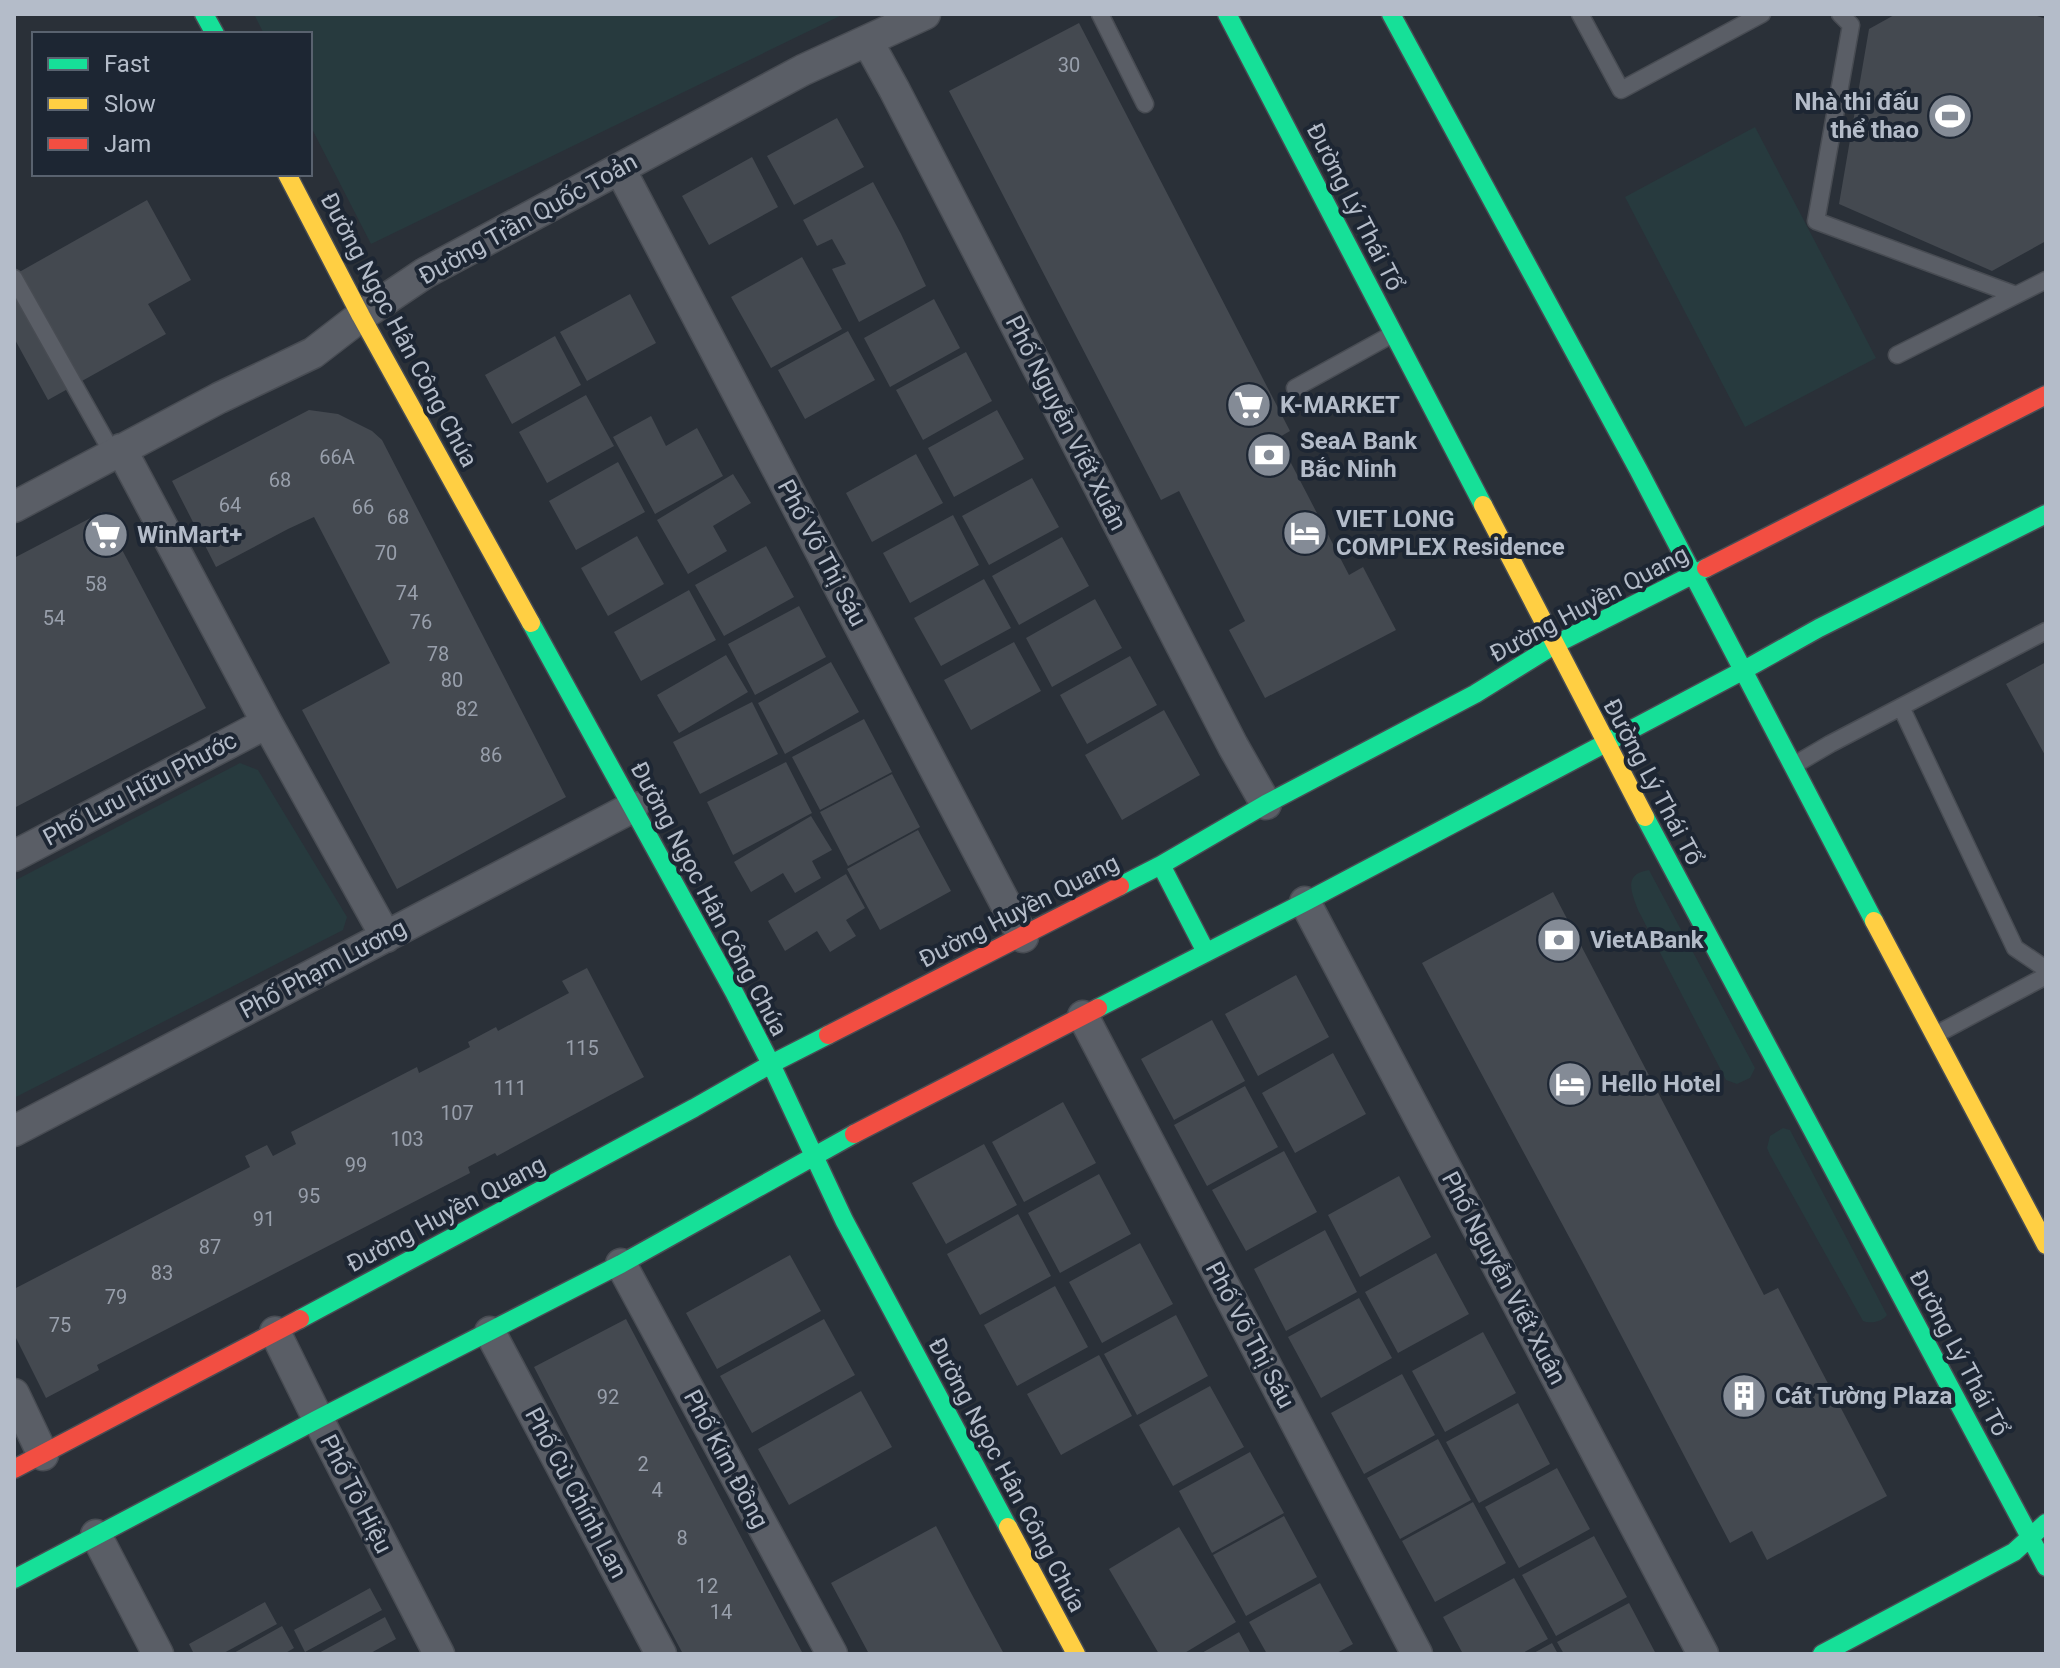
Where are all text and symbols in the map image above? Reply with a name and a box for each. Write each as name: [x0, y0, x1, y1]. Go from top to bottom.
legend: [32, 32, 312, 176]
text: Fast: [104, 50, 150, 78]
house number: 30: [1058, 53, 1080, 77]
place label: Nhà thi đấu thể thao: [1795, 88, 1919, 144]
text: Slow: [104, 90, 156, 118]
sports icon: Nhà thi đấu thể thao: [1926, 92, 1974, 140]
street label: Đường Lý Thái Tổ: [1301, 119, 1409, 295]
text: Jam: [104, 130, 151, 158]
street label: Đường Trần Quốc Toản: [414, 147, 642, 291]
street label: Đường Ngọc Hân Công Chúa: [315, 188, 483, 472]
street label: Phố Nguyễn Viết Xuân: [1000, 311, 1132, 535]
supermarket icon: K-MARKET: [1225, 381, 1273, 429]
place label: K-MARKET: [1280, 391, 1400, 419]
place label: SeaA Bank Bắc Ninh: [1300, 427, 1418, 483]
bank icon: SeaA Bank Bắc Ninh: [1245, 431, 1293, 479]
house number: 66A: [319, 445, 355, 469]
house number: 68: [269, 468, 291, 492]
street label: Phố Võ Thị Sáu: [772, 475, 872, 631]
house number: 64: [219, 493, 241, 517]
house number: 66: [352, 495, 374, 519]
house number: 68: [387, 505, 409, 529]
place label: VIET LONG COMPLEX Residence: [1336, 505, 1565, 561]
hotel icon: VIET LONG COMPLEX Residence: [1281, 509, 1329, 557]
supermarket icon: WinMart+: [82, 511, 130, 559]
place label: WinMart+: [137, 521, 242, 549]
street label: Đường Huyền Quang: [1485, 540, 1693, 668]
house number: 70: [375, 541, 397, 565]
house number: 58: [85, 572, 107, 596]
house number: 74: [396, 581, 418, 605]
house number: 54: [43, 606, 65, 630]
house number: 76: [410, 610, 432, 634]
house number: 78: [427, 642, 449, 666]
house number: 80: [441, 668, 463, 692]
street label: Đường Lý Thái Tổ: [1597, 694, 1709, 870]
house number: 82: [456, 697, 478, 721]
street label: Phố Lưu Hữu Phước: [38, 726, 242, 852]
house number: 86: [480, 743, 502, 767]
street label: Đường Ngọc Hân Công Chúa: [625, 757, 793, 1041]
street label: Đường Huyền Quang: [914, 849, 1124, 973]
street label: Phố Phạm Lương: [235, 913, 411, 1025]
bank icon: VietABank: [1535, 916, 1583, 964]
place label: VietABank: [1590, 926, 1705, 954]
house number: 115: [565, 1036, 599, 1060]
hotel icon: Hello Hotel: [1546, 1060, 1594, 1108]
place label: Hello Hotel: [1601, 1070, 1721, 1098]
house number: 111: [493, 1076, 527, 1100]
house number: 107: [440, 1101, 474, 1125]
house number: 103: [390, 1127, 424, 1151]
street label: Đường Huyền Quang: [342, 1150, 550, 1278]
house number: 99: [345, 1153, 367, 1177]
street label: Phố Nguyễn Viết Xuân: [1436, 1167, 1572, 1389]
house number: 95: [298, 1184, 320, 1208]
house number: 91: [253, 1207, 275, 1231]
house number: 87: [199, 1235, 221, 1259]
street label: Phố Võ Thị Sáu: [1200, 1257, 1300, 1413]
house number: 83: [151, 1261, 173, 1285]
street label: Đường Lý Thái Tổ: [1903, 1265, 2015, 1441]
house number: 79: [105, 1285, 127, 1309]
house number: 75: [49, 1313, 71, 1337]
street label: Đường Ngọc Hân Công Chúa: [923, 1333, 1091, 1617]
building icon: Cát Tường Plaza: [1720, 1372, 1768, 1420]
place label: Cát Tường Plaza: [1775, 1382, 1953, 1410]
house number: 92: [597, 1385, 619, 1409]
street label: Phố Kim Đồng: [678, 1385, 774, 1533]
street label: Phố Cù Chính Lan: [519, 1403, 633, 1583]
street label: Phố Tô Hiệu: [314, 1430, 398, 1558]
house number: 2: [637, 1452, 649, 1476]
house number: 4: [651, 1478, 663, 1502]
house number: 8: [676, 1526, 688, 1550]
house number: 12: [696, 1574, 718, 1598]
house number: 14: [710, 1600, 732, 1624]

